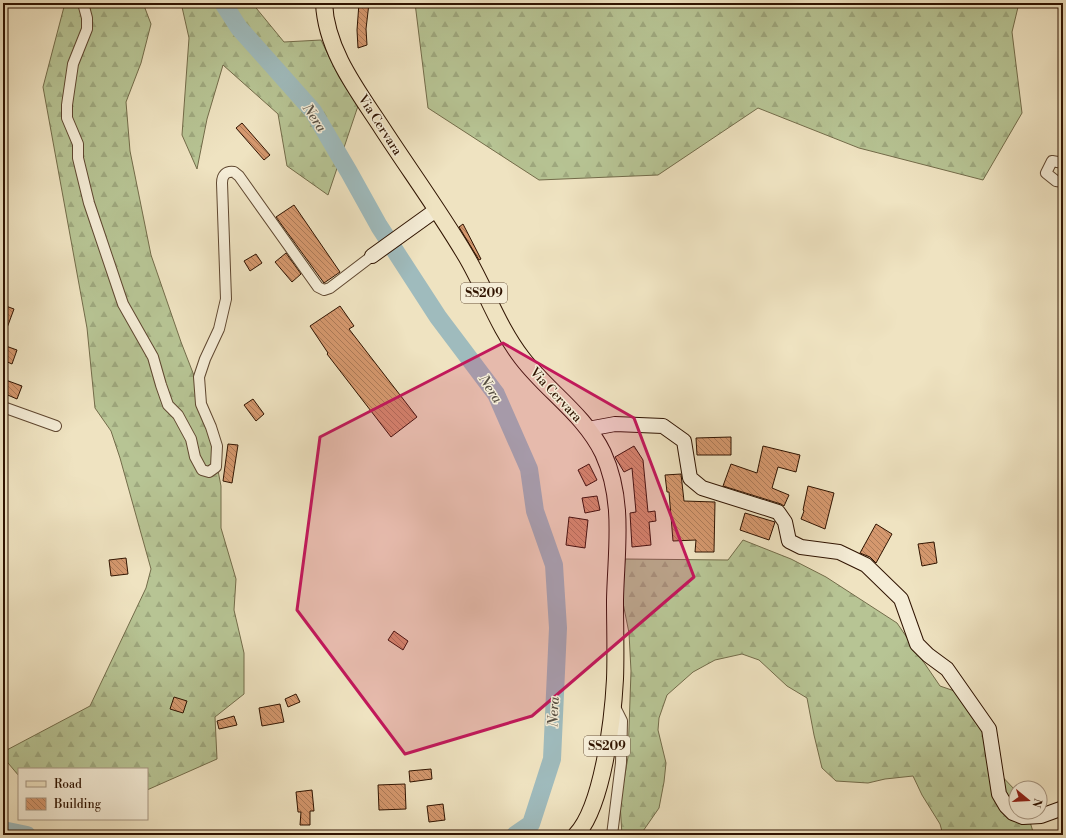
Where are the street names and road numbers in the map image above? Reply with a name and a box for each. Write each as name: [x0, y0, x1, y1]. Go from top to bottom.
street label: Via Cervara: [354, 91, 406, 159]
road number: SS209: [461, 283, 507, 303]
street label: Via Cervara: [526, 364, 586, 426]
road number: SS209: [584, 736, 630, 756]

